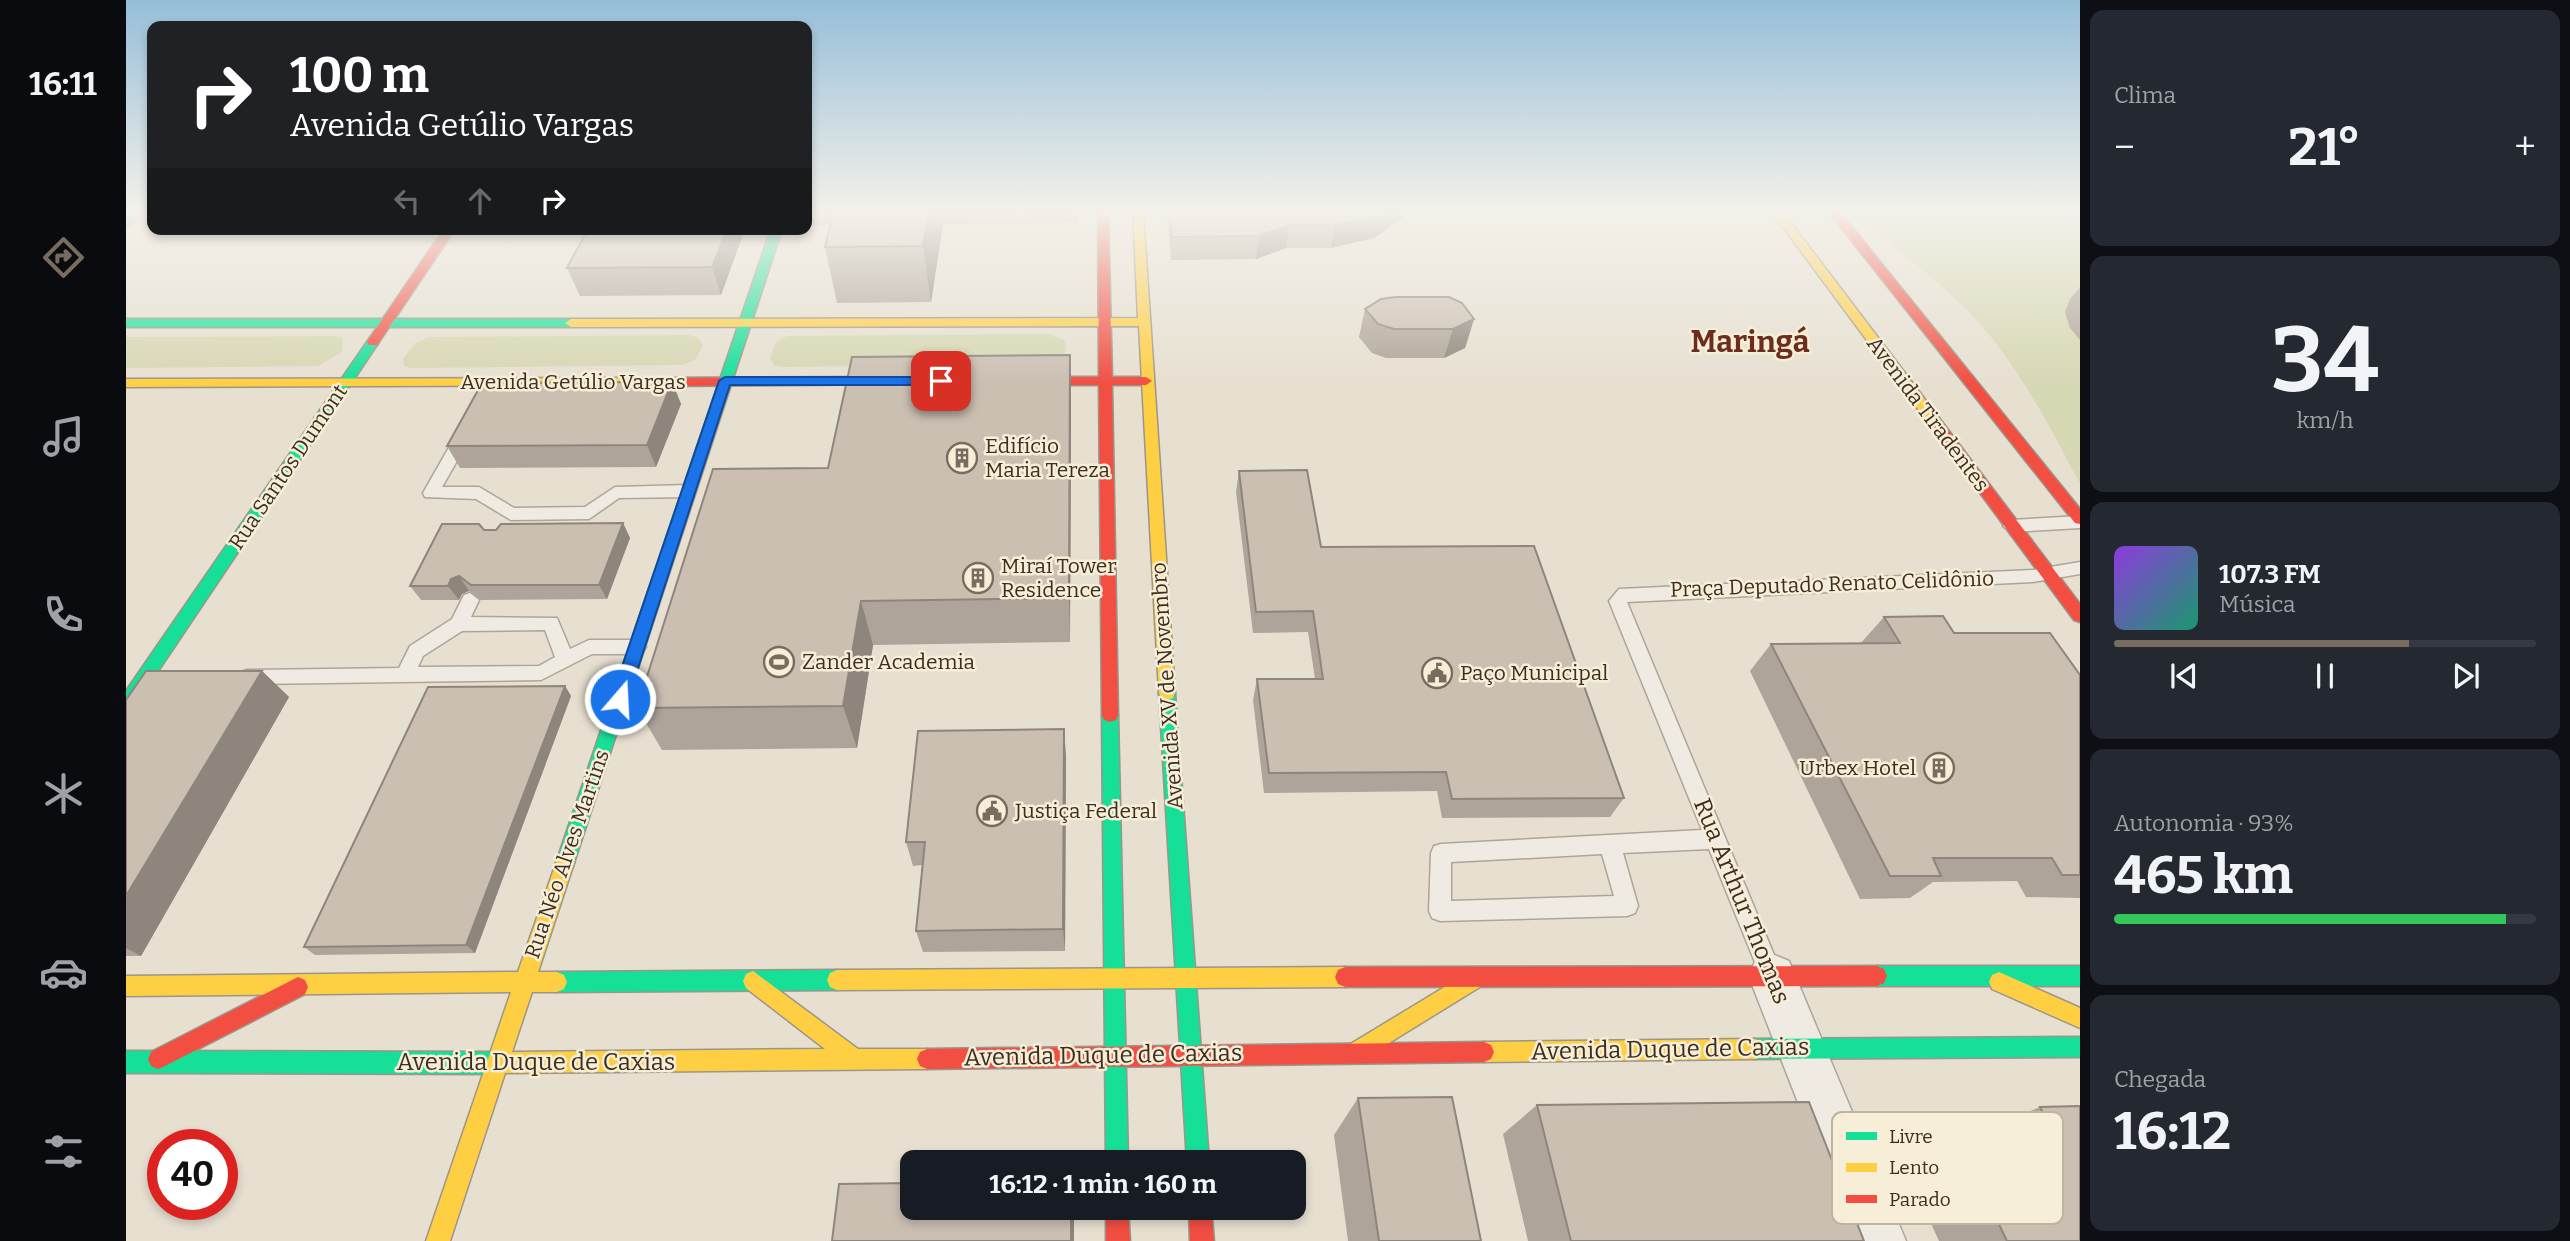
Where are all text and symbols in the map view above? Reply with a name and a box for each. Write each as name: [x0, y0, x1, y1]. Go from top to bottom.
text: 100 m: [290, 46, 429, 105]
icon: right: [175, 49, 266, 140]
text: 16:11: [29, 65, 97, 103]
text: Clima: [2114, 81, 2176, 109]
text: Avenida Getúlio Vargas: [290, 106, 634, 144]
text: 21°: [2288, 116, 2361, 179]
text: −: [2114, 124, 2135, 170]
text: +: [2514, 124, 2536, 170]
icon: left: [388, 182, 426, 220]
icon: ahead: [461, 182, 499, 220]
icon: right: [534, 182, 572, 220]
icon: directions: [39, 233, 88, 282]
text: 34: [2271, 306, 2379, 415]
district label: Maringá: [1690, 324, 1810, 360]
street label: Avenida Tiradentes: [1861, 331, 1995, 497]
pin: [911, 351, 971, 411]
icon: arrive: [922, 362, 960, 400]
street label: Avenida Getúlio Vargas: [460, 369, 686, 395]
street label: Rua Santos Dumont: [223, 379, 353, 555]
text: km/h: [2297, 406, 2353, 434]
icon: music: [39, 412, 88, 461]
place label: Edifício Maria Tereza: [985, 433, 1111, 483]
building icon: Edifício Maria Tereza: [945, 441, 979, 475]
place label: Miraí Tower Residence: [1001, 553, 1117, 603]
text: 107.3 FM: [2219, 559, 2321, 590]
building icon: Miraí Tower Residence: [961, 561, 995, 595]
street label: Avenida XV de Novembro: [1145, 562, 1189, 810]
street label: Praça Deputado Renato Celidônio: [1670, 565, 1994, 603]
icon: phone: [39, 590, 88, 639]
text: Música: [2219, 590, 2296, 618]
sports icon: Zander Academia: [762, 645, 796, 679]
place label: Zander Academia: [802, 649, 975, 675]
public building icon: Paço Municipal: [1420, 656, 1454, 690]
icon: previous: [2165, 657, 2203, 695]
icon: pause: [2306, 657, 2344, 695]
icon: next: [2447, 657, 2485, 695]
place label: Paço Municipal: [1460, 660, 1608, 686]
position arrow: [583, 662, 657, 736]
street label: Rua Néo Alves Martins: [519, 746, 615, 962]
building icon: Urbex Hotel: [1922, 751, 1956, 785]
place label: Urbex Hotel: [1799, 755, 1916, 781]
icon: climate: [39, 769, 88, 818]
public building icon: Justiça Federal: [975, 794, 1009, 828]
street label: Rua Arthur Thomas: [1688, 794, 1796, 1008]
place label: Justiça Federal: [1014, 798, 1157, 824]
text: Autonomia · 93%: [2114, 809, 2294, 837]
text: 465 km: [2114, 844, 2293, 907]
icon: car: [39, 948, 88, 997]
street label: Avenida Duque de Caxias: [1531, 1033, 1809, 1065]
street label: Avenida Duque de Caxias: [964, 1039, 1242, 1071]
street label: Avenida Duque de Caxias: [397, 1048, 675, 1076]
text: Chegada: [2114, 1065, 2206, 1093]
text: 16:12: [2114, 1100, 2231, 1163]
legend: [1832, 1112, 2063, 1224]
text: Livre: [1889, 1125, 1933, 1148]
icon: filters: [39, 1127, 88, 1176]
speed limit sign: 40: [147, 1129, 238, 1220]
text: Lento: [1889, 1156, 1939, 1179]
text: 16:12 · 1 min · 160 m: [989, 1169, 1217, 1200]
text: Parado: [1889, 1188, 1951, 1211]

